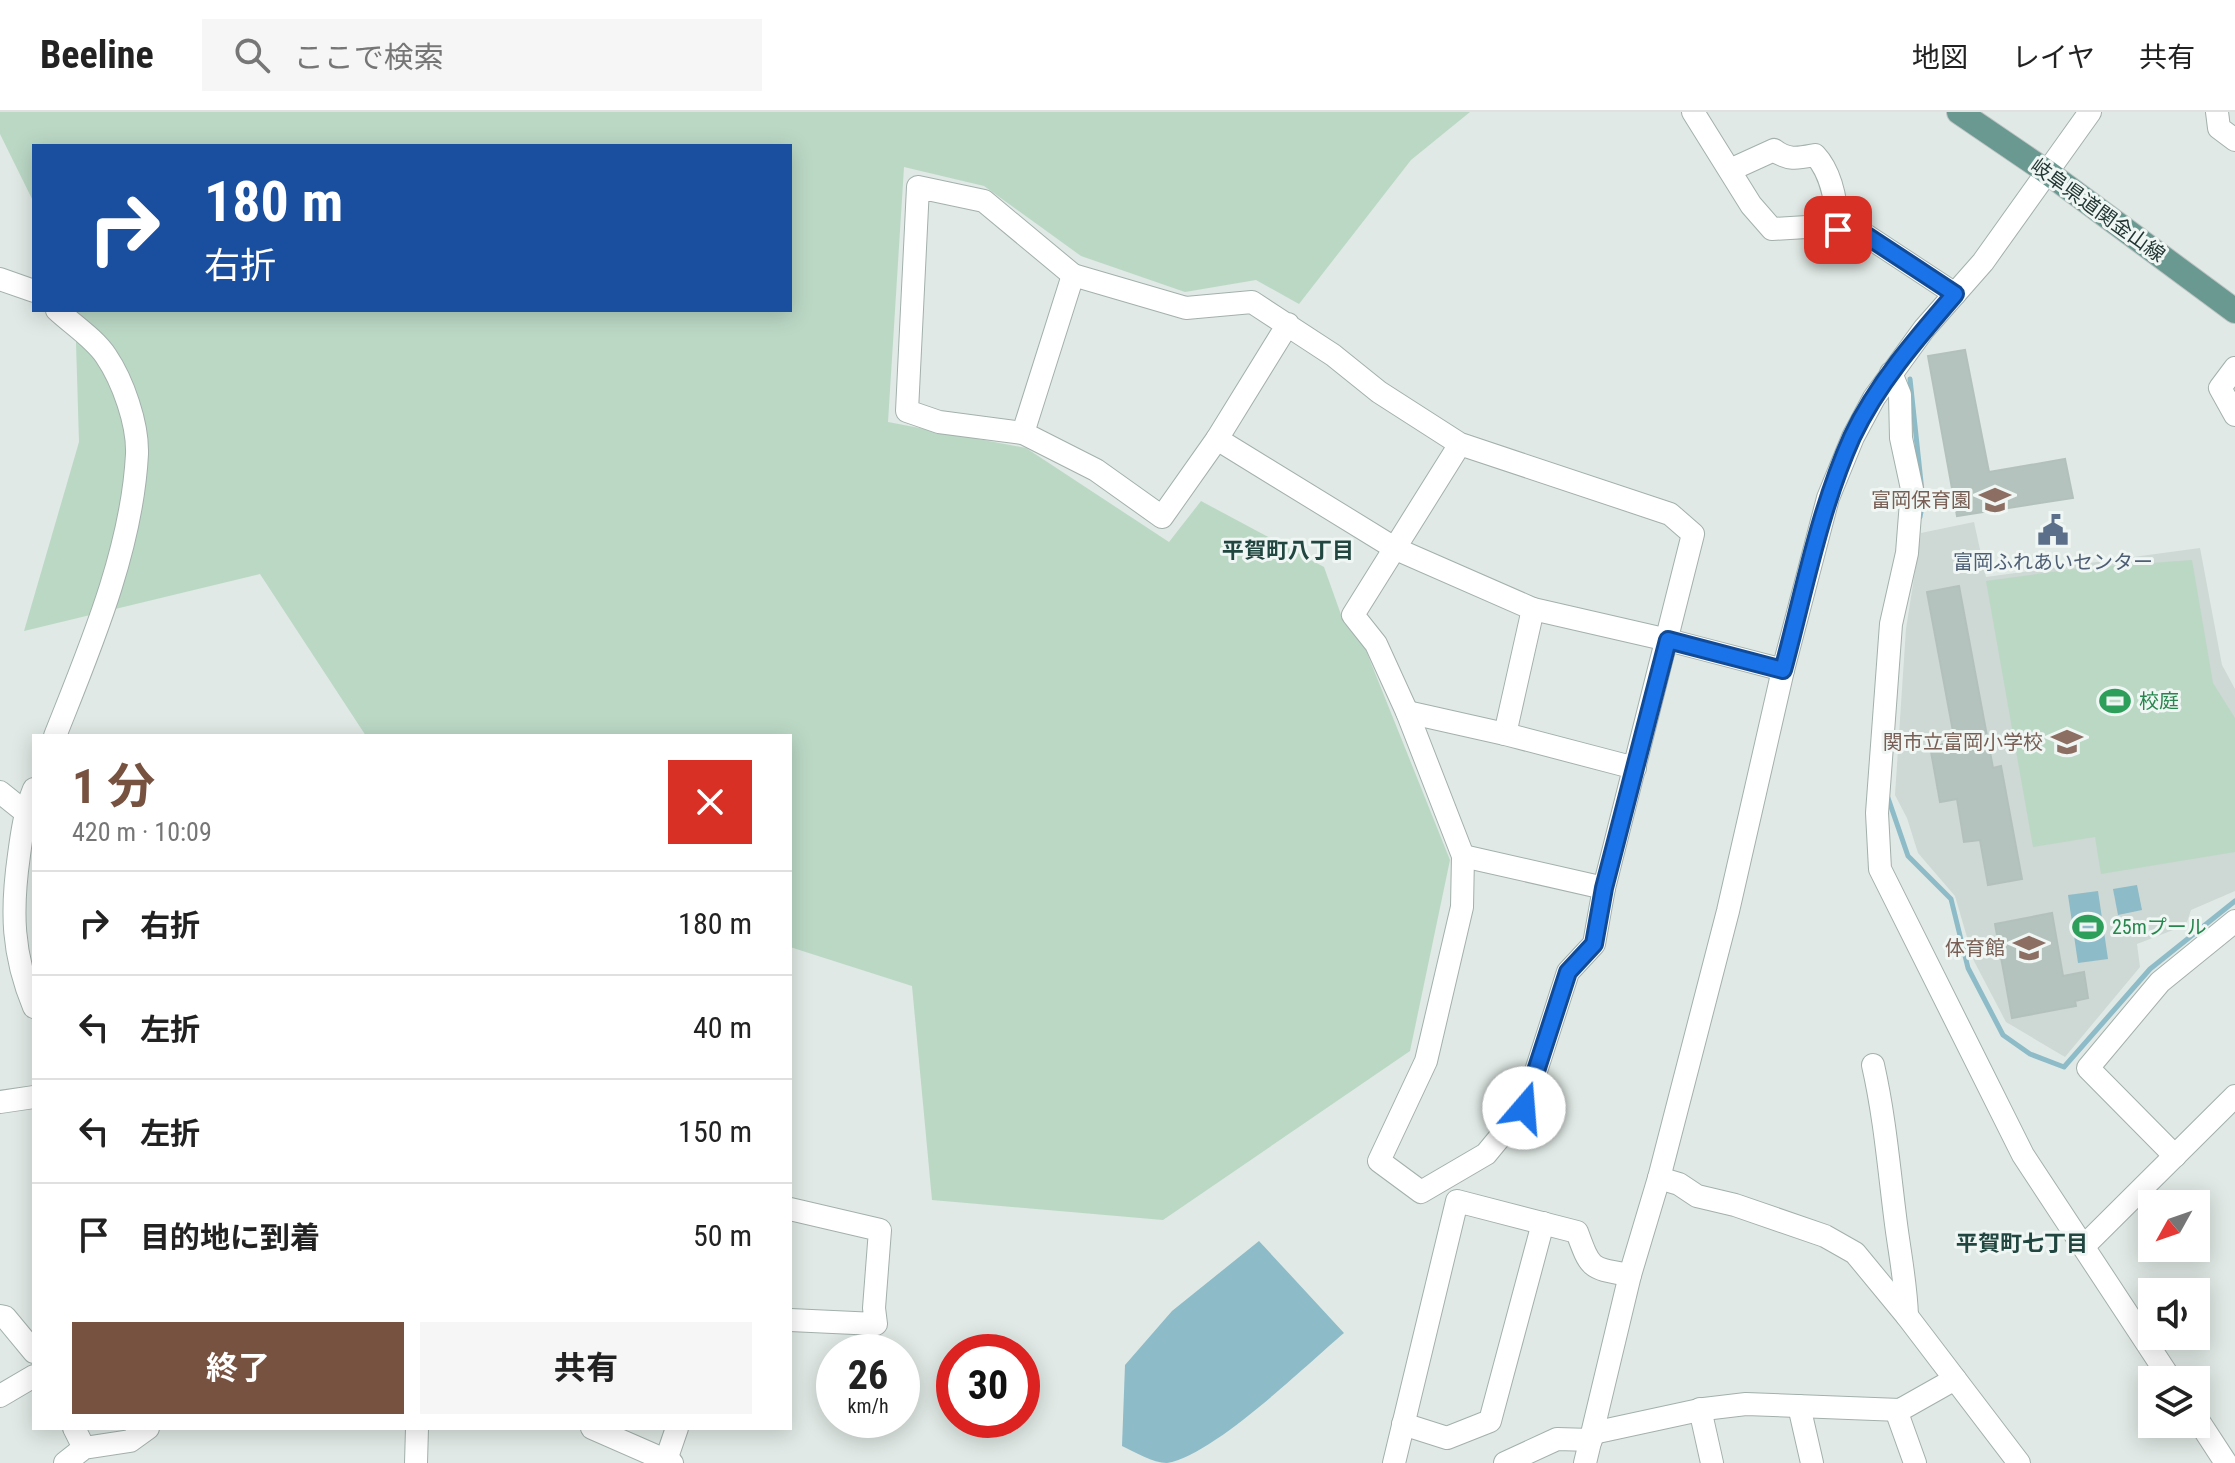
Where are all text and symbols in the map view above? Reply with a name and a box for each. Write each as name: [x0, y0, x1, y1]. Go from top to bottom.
search box: [202, 19, 762, 91]
text: Beeline: [40, 33, 154, 77]
icon: search: [230, 33, 274, 77]
text: ここで検索: [294, 40, 444, 75]
text: 地図: [1912, 41, 1968, 74]
text: レイヤ: [2012, 41, 2095, 74]
text: 共有: [2139, 41, 2195, 74]
street label: 岐阜県道関金山線: [2026, 153, 2170, 267]
text: 180 m: [204, 169, 343, 235]
icon: right: [72, 176, 176, 280]
pin: [1804, 196, 1872, 264]
icon: arrive: [1816, 208, 1860, 252]
text: 右折: [204, 245, 276, 287]
school or university icon: 富岡保育園: [1978, 483, 2012, 517]
place label: 富岡保育園: [1871, 488, 1971, 512]
public building icon: 富岡ふれあいセンター: [2036, 513, 2070, 547]
district label: 平賀町八丁目: [1222, 538, 1354, 563]
place label: 富岡ふれあいセンター: [1953, 550, 2153, 574]
sports icon: 校庭: [2098, 684, 2132, 718]
place label: 校庭: [2139, 689, 2179, 713]
school or university icon: 関市立富岡小学校: [2050, 725, 2084, 759]
place label: 関市立富岡小学校: [1883, 730, 2043, 754]
text: 1 分: [72, 758, 155, 815]
button: close: [668, 760, 752, 844]
text: 420 m · 10:09: [72, 817, 212, 847]
icon: right: [72, 901, 116, 945]
text: 180 m: [678, 906, 752, 941]
text: 右折: [140, 908, 200, 943]
sports icon: 25mプール: [2071, 910, 2105, 944]
place label: 25mプール: [2112, 915, 2207, 939]
school or university icon: 体育館: [2012, 931, 2046, 965]
place label: 体育館: [1945, 936, 2005, 960]
icon: left: [72, 1005, 116, 1049]
text: 40 m: [693, 1010, 752, 1045]
text: 左折: [140, 1012, 200, 1047]
position arrow: [1482, 1066, 1566, 1150]
icon: left: [72, 1109, 116, 1153]
text: 150 m: [678, 1114, 752, 1149]
text: 左折: [140, 1116, 200, 1151]
north arrow: [2138, 1190, 2210, 1262]
map controls: [2138, 1190, 2210, 1438]
icon: arrive: [72, 1213, 116, 1257]
text: 50 m: [693, 1218, 752, 1253]
text: 目的地に到着: [140, 1220, 320, 1255]
district label: 平賀町七丁目: [1956, 1231, 2088, 1256]
button: sound: [2138, 1278, 2210, 1350]
button: 終了: [72, 1322, 404, 1414]
button: 共有: [420, 1322, 752, 1414]
speed limit sign: 30: [936, 1334, 1040, 1438]
text: 26: [848, 1352, 888, 1399]
button: layers: [2138, 1366, 2210, 1438]
text: km/h: [847, 1394, 889, 1418]

